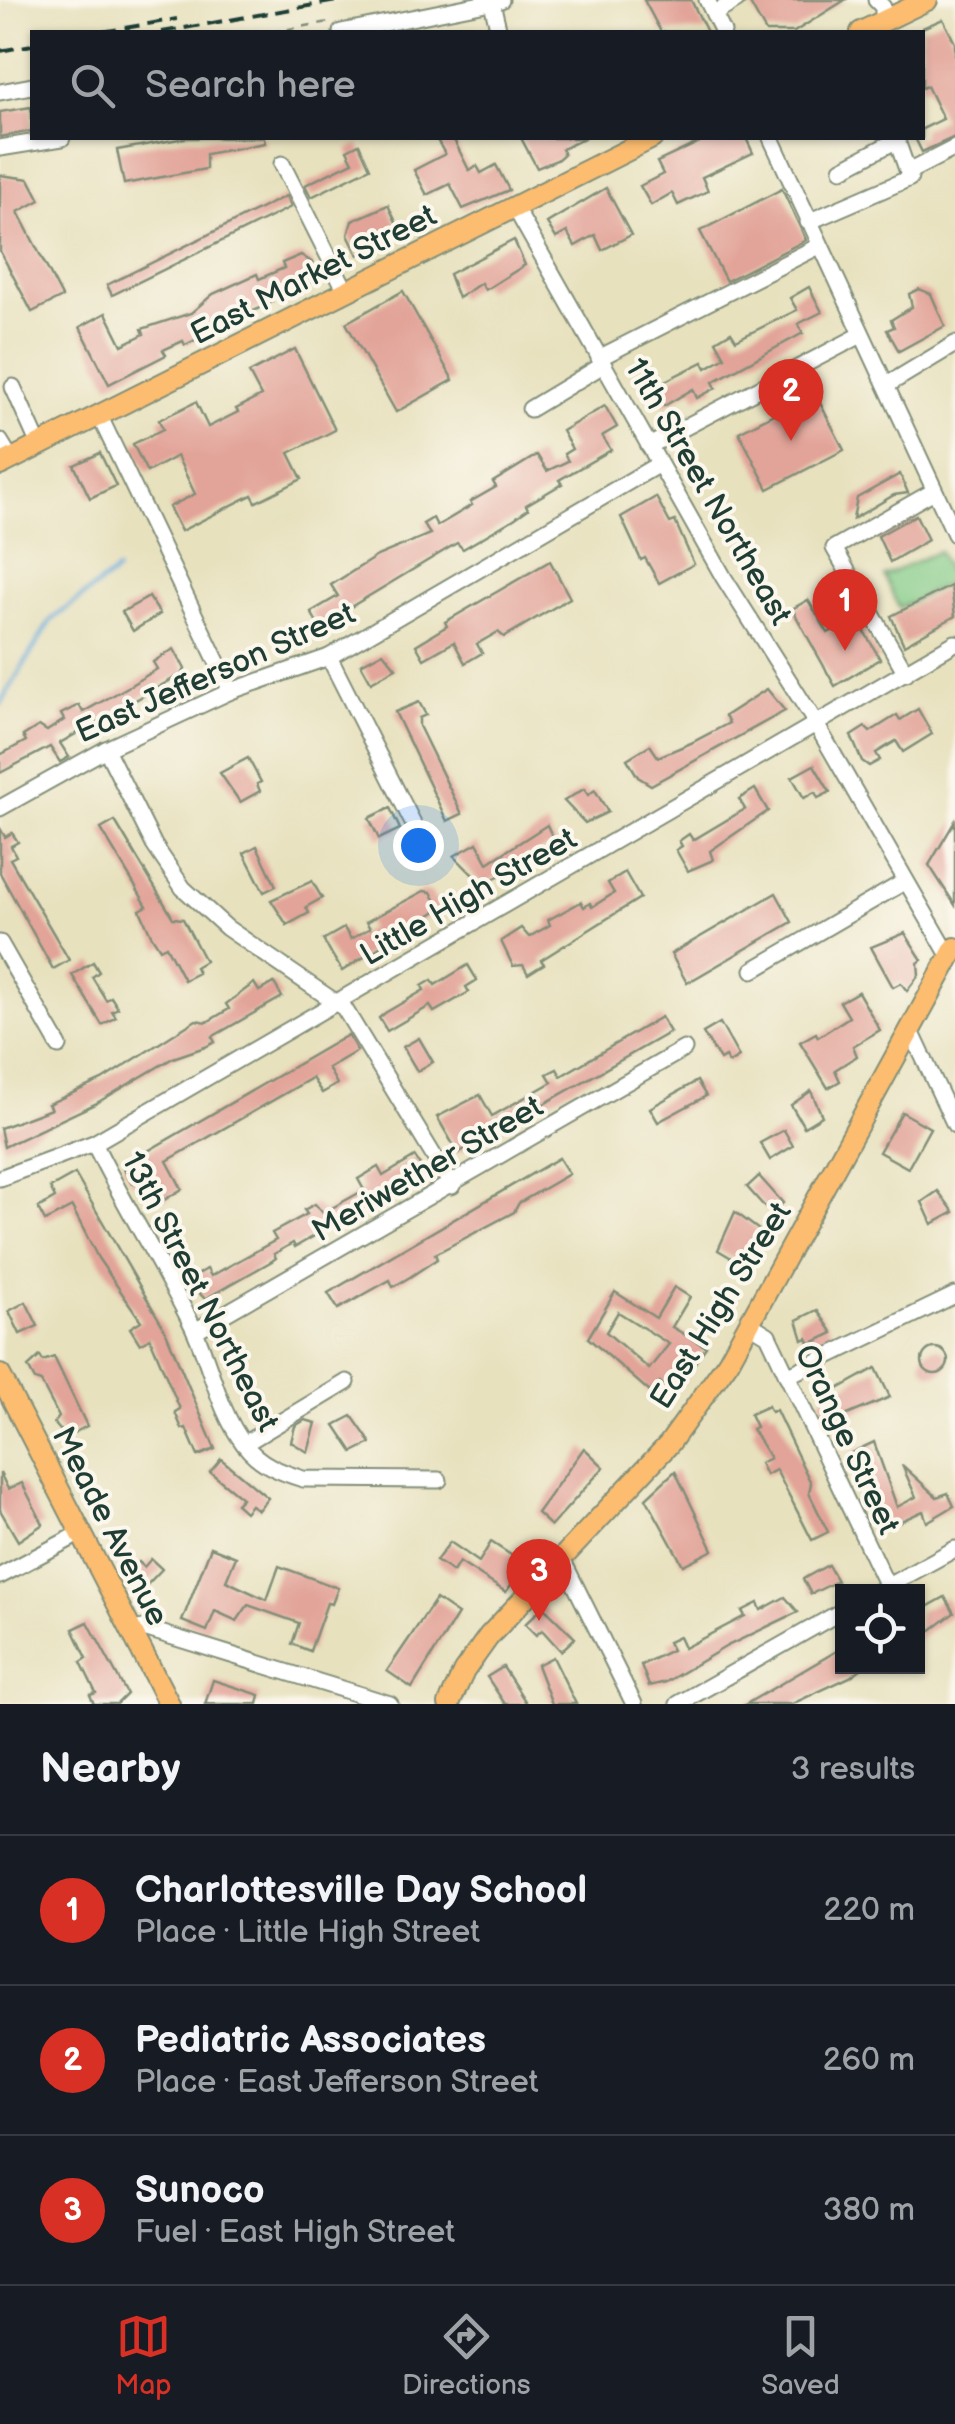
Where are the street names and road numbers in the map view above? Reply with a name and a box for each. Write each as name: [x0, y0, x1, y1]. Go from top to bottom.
street label: East Market Street: [184, 196, 443, 354]
street label: 11th Street Northeast: [616, 352, 800, 632]
street label: East Jefferson Street: [70, 594, 361, 752]
street label: Little High Street: [354, 820, 584, 975]
street label: Meriwether Street: [306, 1087, 550, 1251]
street label: 13th Street Northeast: [112, 1145, 287, 1438]
street label: East High Street: [642, 1195, 801, 1416]
street label: Orange Street: [786, 1339, 908, 1541]
street label: Meade Avenue: [43, 1421, 177, 1633]

